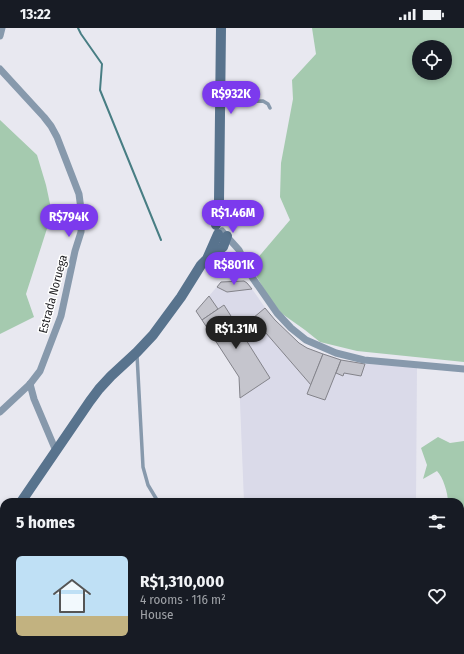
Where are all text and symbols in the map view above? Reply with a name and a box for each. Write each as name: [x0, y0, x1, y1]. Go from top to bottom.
text: 13:22: [20, 5, 51, 23]
map controls: [412, 40, 452, 80]
button: locate: [412, 40, 452, 80]
pin: R$932K: [198, 81, 264, 115]
text: R$932K: [211, 86, 251, 101]
pin: R$1.46M: [196, 200, 270, 234]
pin: R$794K: [36, 204, 102, 238]
text: R$1.46M: [211, 205, 255, 220]
text: R$794K: [49, 209, 89, 224]
pin: R$801K: [201, 252, 267, 286]
street label: Estrada Noruega: [36, 253, 70, 335]
text: R$801K: [214, 257, 254, 272]
pin: R$1.31M: [199, 316, 273, 350]
text: R$1.31M: [215, 321, 257, 336]
icon: filters: [426, 511, 448, 533]
text: 5 homes: [16, 512, 75, 533]
text: R$1,310,000: [140, 571, 224, 592]
icon: home: [48, 572, 96, 620]
icon: heart: [426, 585, 448, 607]
text: 4 rooms · 116 m²: [140, 592, 226, 607]
text: House: [140, 607, 174, 622]

